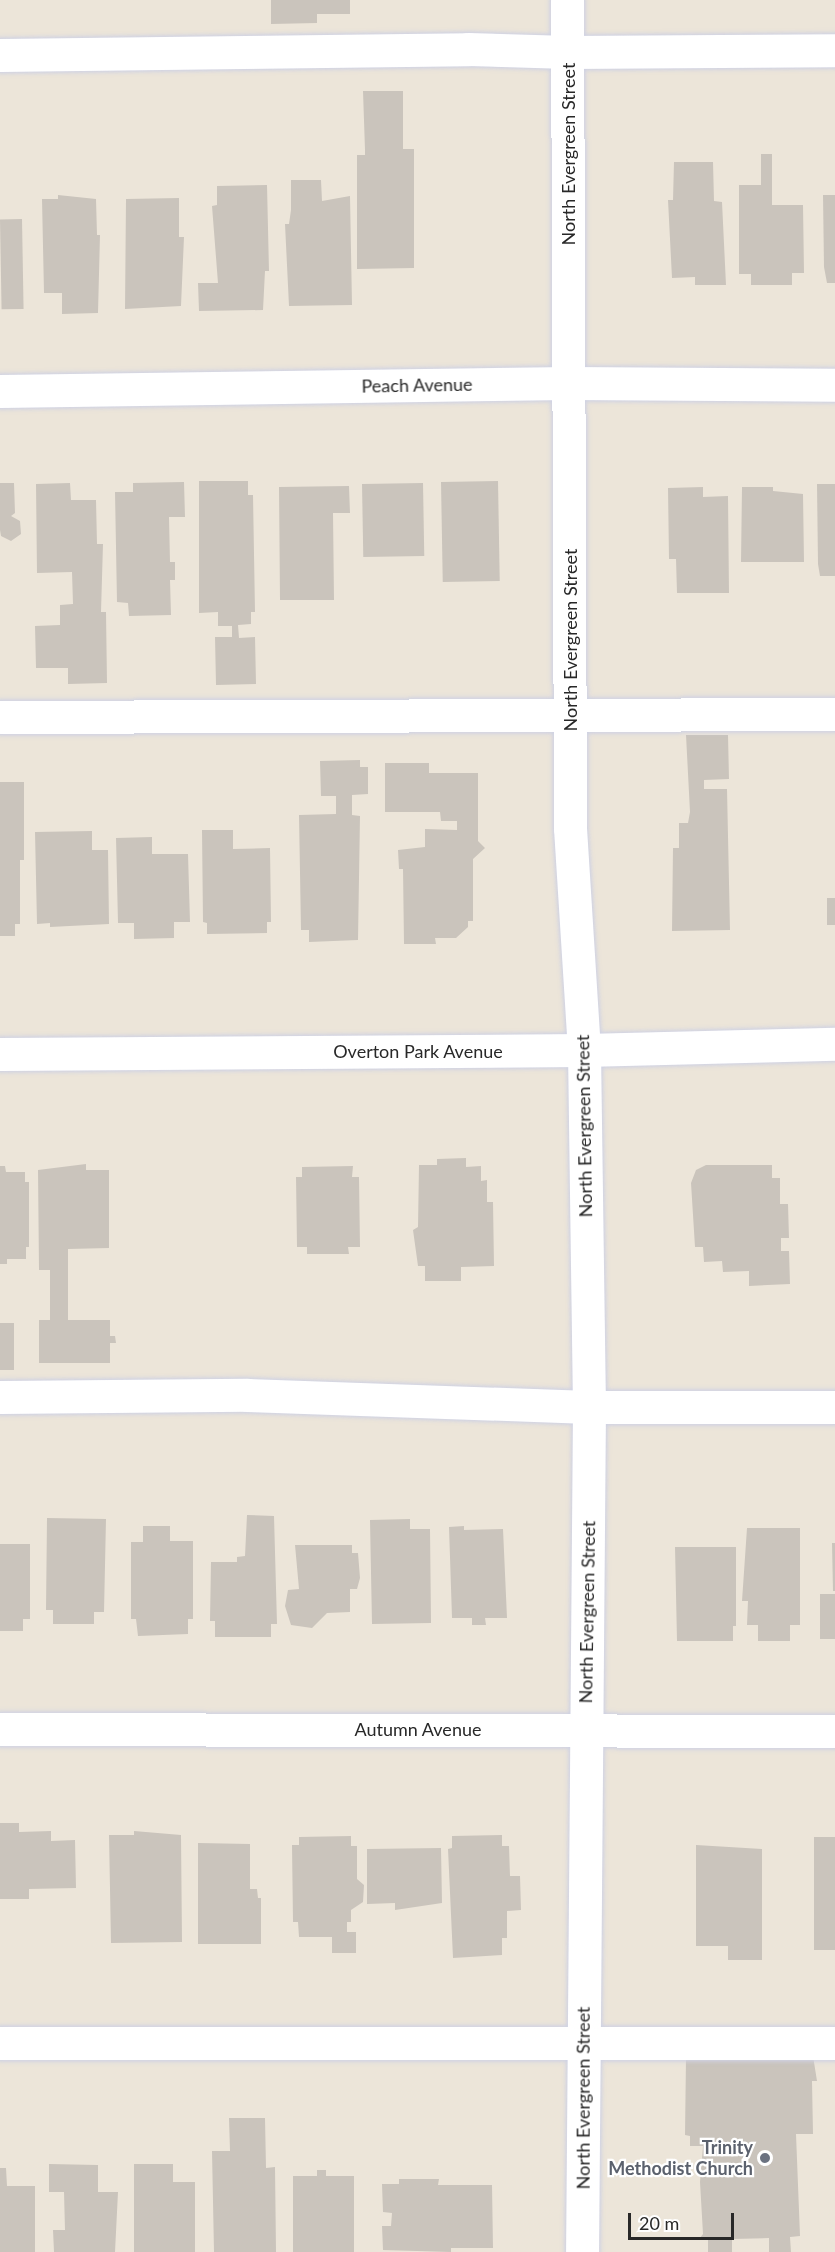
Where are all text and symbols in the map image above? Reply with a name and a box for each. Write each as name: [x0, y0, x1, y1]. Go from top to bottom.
street label: North Evergreen Street: [557, 63, 579, 245]
street label: Peach Avenue: [361, 373, 473, 397]
street label: North Evergreen Street: [559, 549, 581, 731]
street label: North Evergreen Street: [572, 1034, 596, 1218]
street label: Overton Park Avenue: [333, 1040, 503, 1062]
street label: North Evergreen Street: [575, 1520, 599, 1704]
street label: Autumn Avenue: [354, 1718, 482, 1740]
street label: North Evergreen Street: [572, 2007, 594, 2189]
place label: Trinity Methodist Church: [608, 2137, 753, 2180]
marker: Trinity Methodist Church: [758, 2151, 772, 2165]
scale bar: [631, 2201, 738, 2239]
text: 20 m: [639, 2212, 679, 2234]

